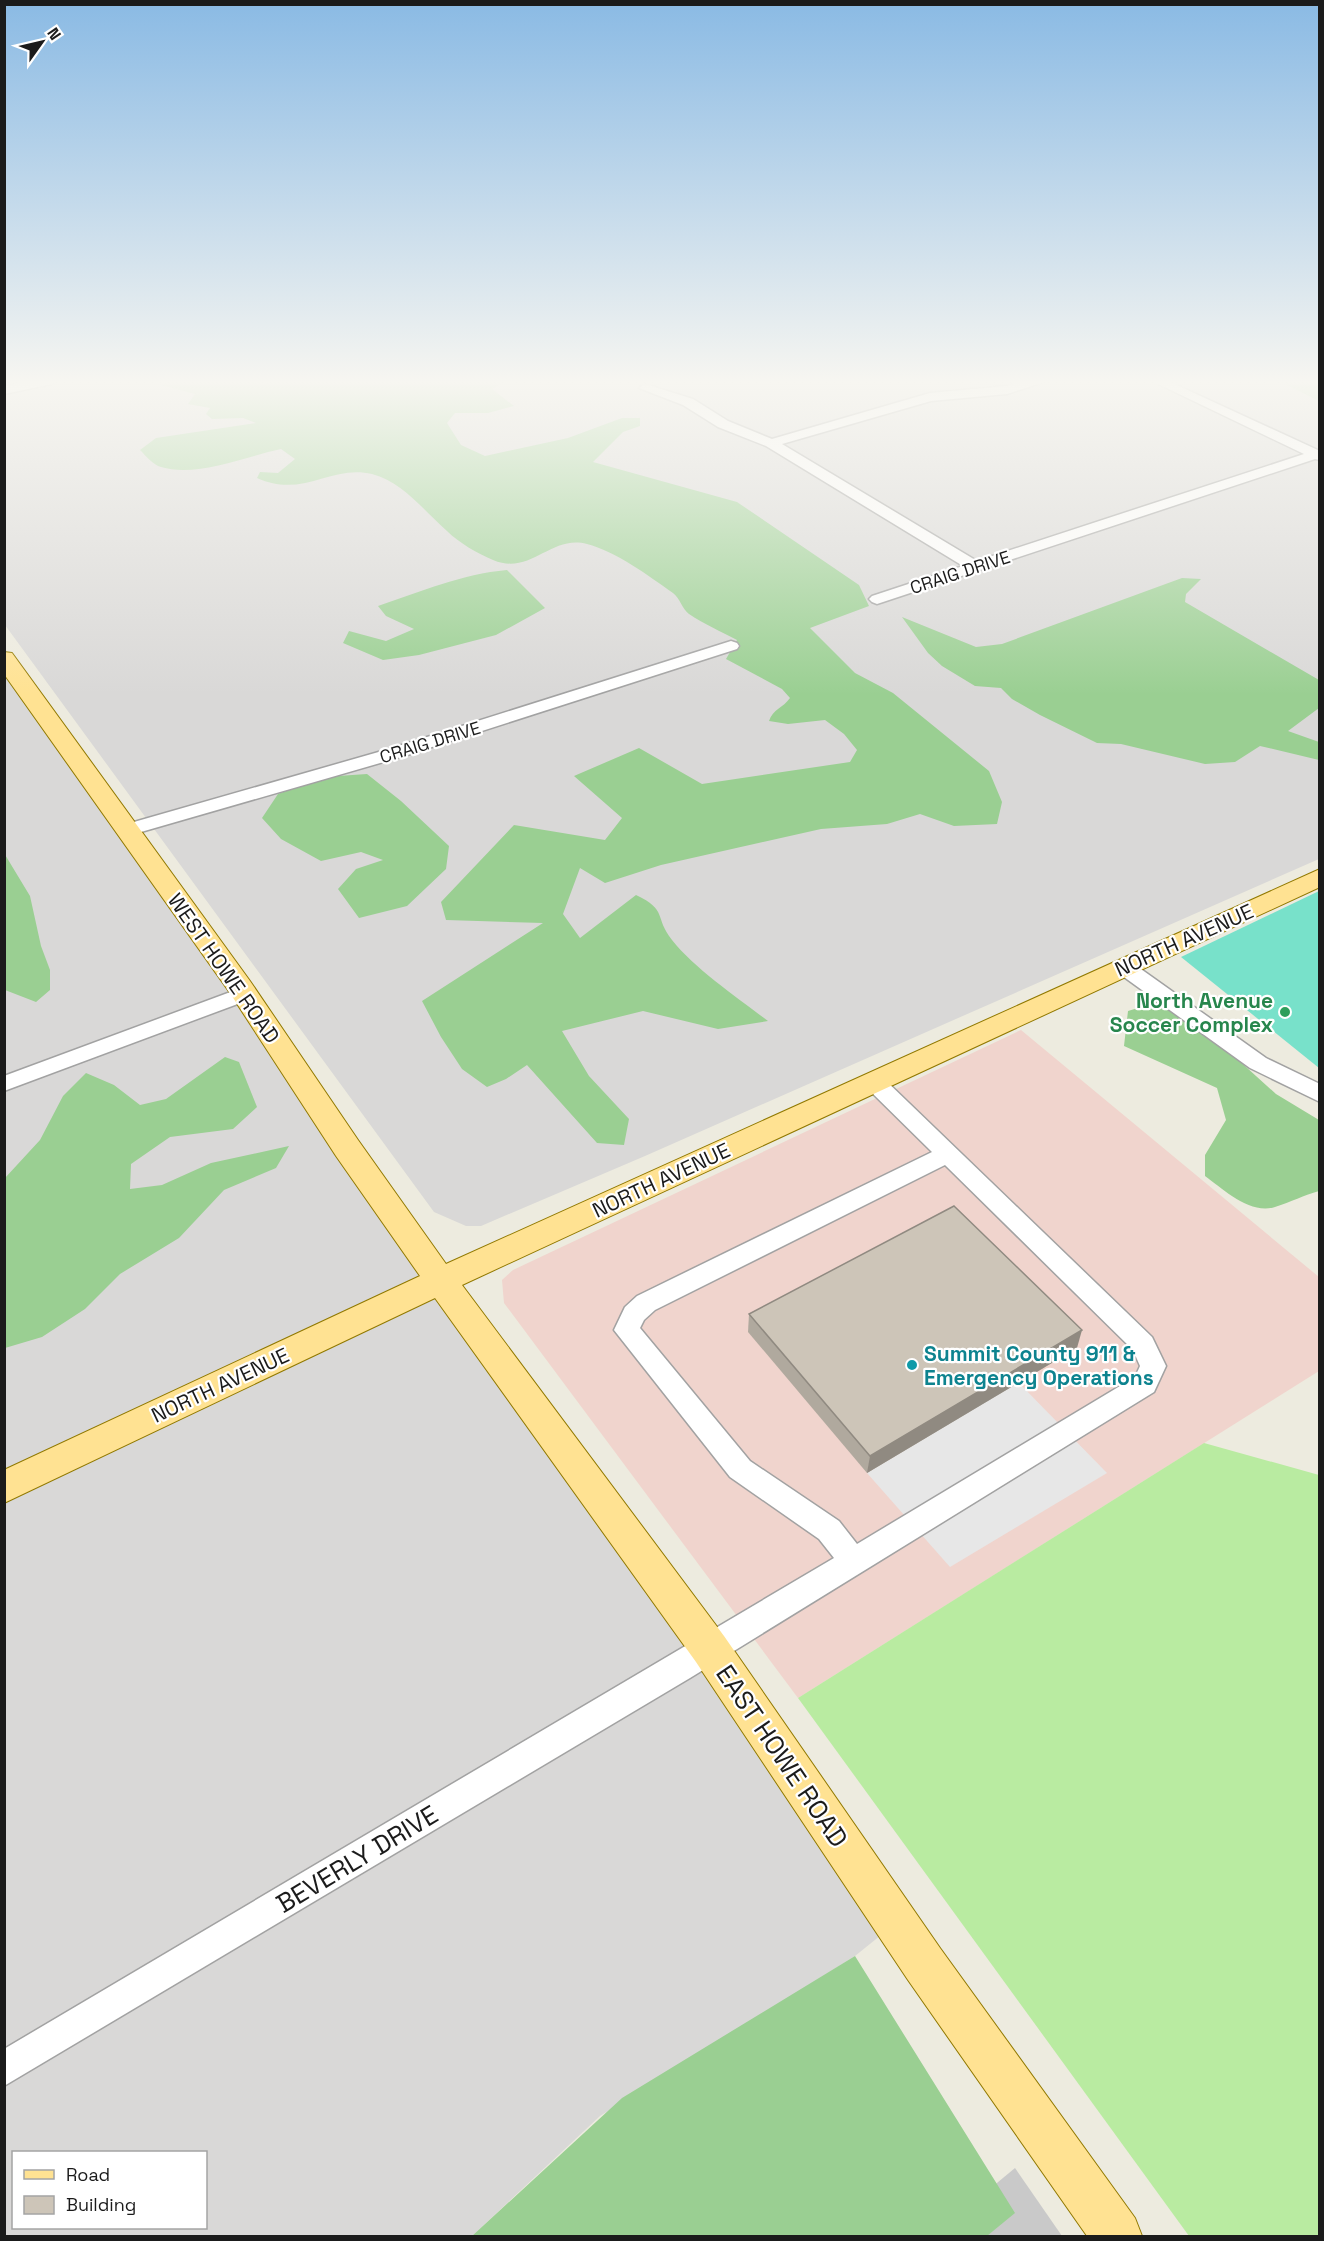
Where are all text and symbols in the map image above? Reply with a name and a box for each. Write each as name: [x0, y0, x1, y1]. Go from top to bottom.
north arrow: [12, 12, 72, 72]
text: N: [42, 24, 66, 44]
street label: CRAIG DRIVE: [907, 545, 1013, 599]
street label: CRAIG DRIVE: [377, 716, 483, 768]
street label: WEST HOWE ROAD: [162, 888, 286, 1048]
street label: NORTH AVENUE: [1110, 897, 1258, 983]
place label: North Avenue Soccer Complex: [1110, 987, 1273, 1038]
marker: North Avenue Soccer Complex: [1278, 1005, 1292, 1019]
street label: NORTH AVENUE: [588, 1136, 734, 1224]
place label: Summit County 911 & Emergency Operations: [924, 1340, 1154, 1391]
street label: NORTH AVENUE: [147, 1341, 293, 1429]
marker: Summit County 911 & Emergency Operations: [905, 1358, 919, 1372]
street label: EAST HOWE ROAD: [708, 1658, 856, 1854]
street label: BEVERLY DRIVE: [270, 1797, 444, 1921]
legend: [12, 2151, 207, 2229]
text: Road: [66, 2163, 110, 2186]
text: Building: [66, 2193, 136, 2216]

